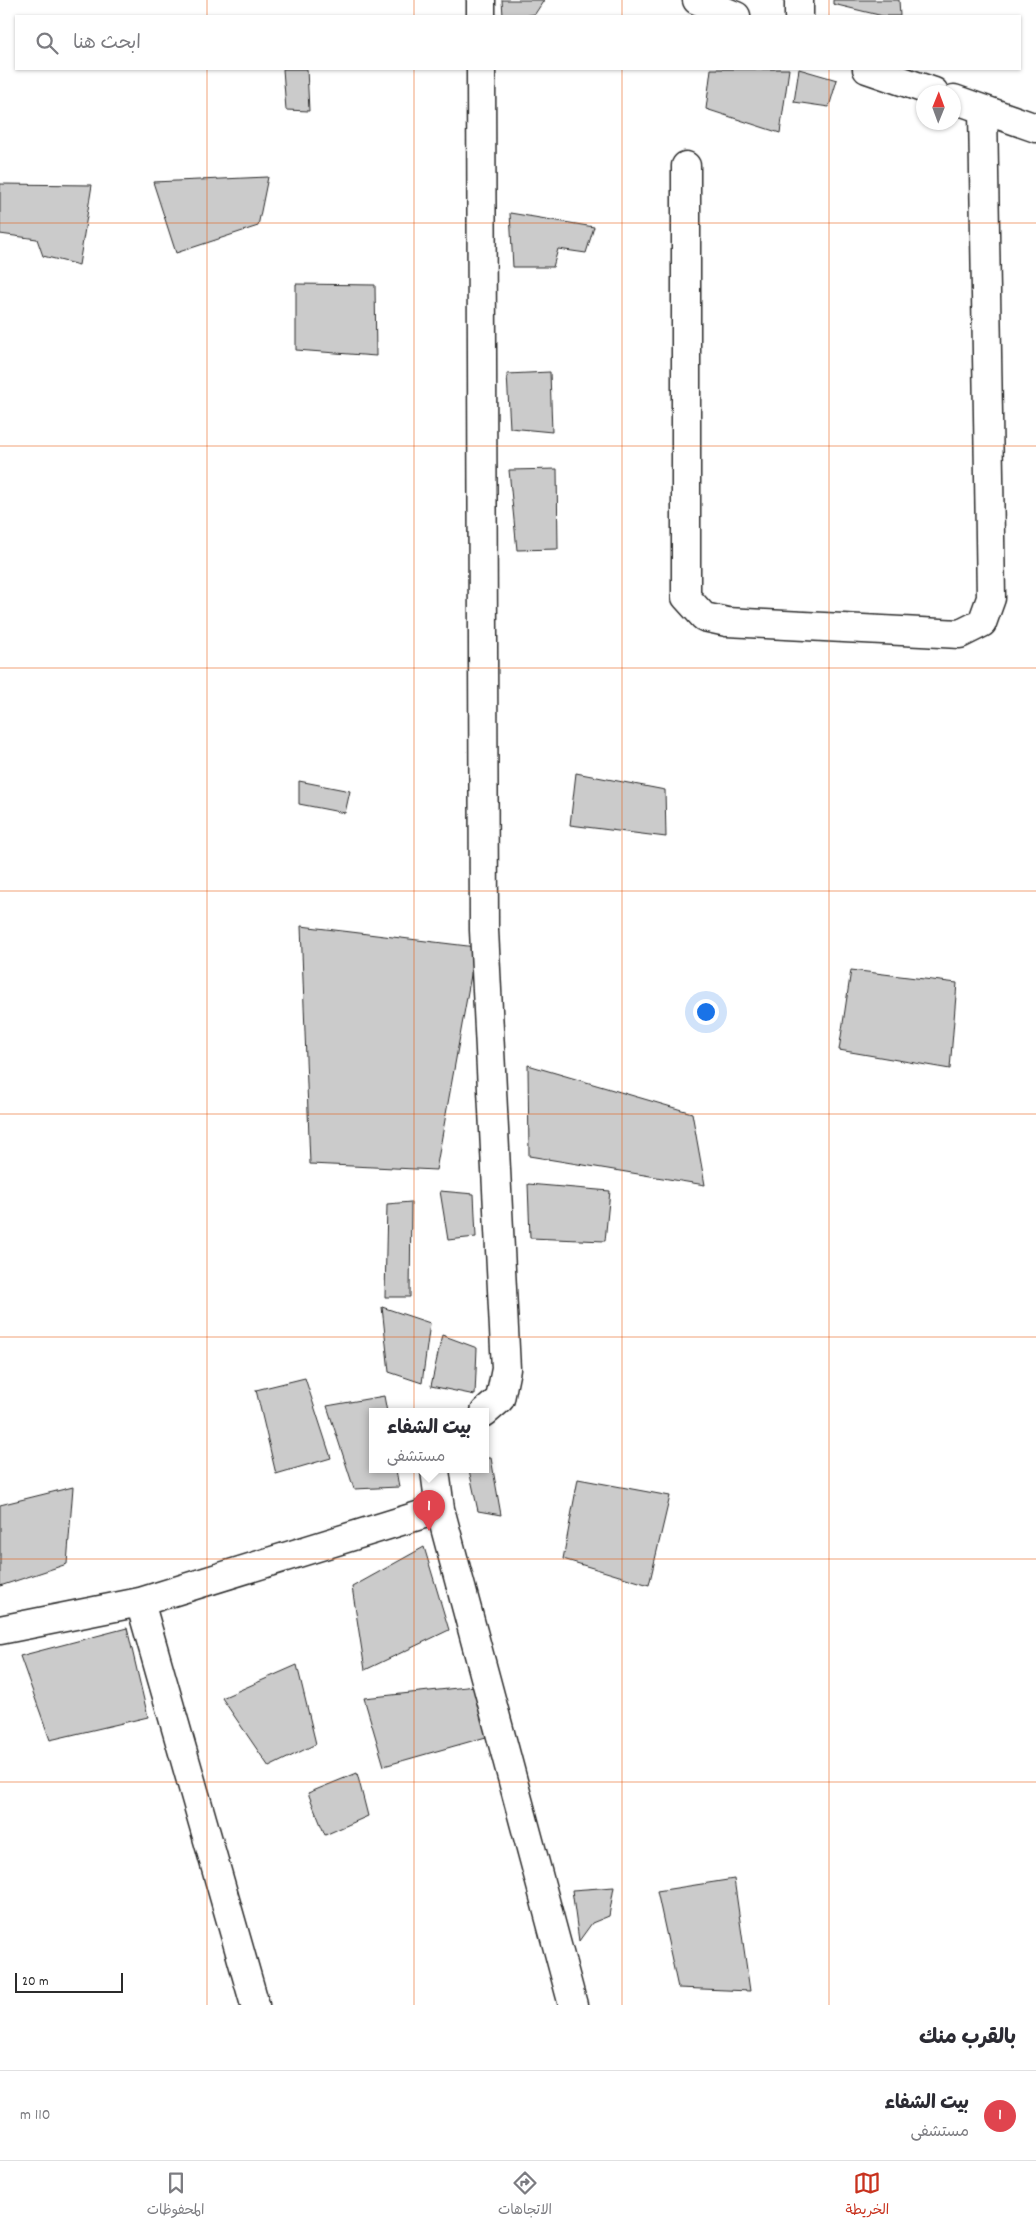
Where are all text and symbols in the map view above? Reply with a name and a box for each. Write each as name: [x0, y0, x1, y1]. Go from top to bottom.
search box: [15, 15, 1021, 70]
icon: search: [33, 29, 61, 57]
text: ابحث هنا: [73, 31, 141, 58]
north arrow: [916, 85, 961, 130]
your location: [693, 999, 719, 1025]
popup: [369, 1408, 489, 1473]
text: بيت الشفاء: [387, 1416, 471, 1443]
text: مستشفى: [387, 1446, 445, 1469]
pin: 1: [413, 1490, 445, 1531]
scale bar: [15, 1970, 122, 1993]
text: 20 m: [22, 1972, 49, 1992]
text: بالقرب منك: [919, 2024, 1016, 2054]
text: بيت الشفاء: [884, 2091, 969, 2118]
text: 110 m: [20, 2104, 50, 2127]
text: 1: [998, 2104, 1002, 2127]
text: مستشفى: [910, 2121, 969, 2144]
tab: المحفوظات: [147, 2169, 204, 2222]
tab: الاتجاهات: [498, 2169, 552, 2222]
tab: الخريطة: [846, 2169, 889, 2222]

